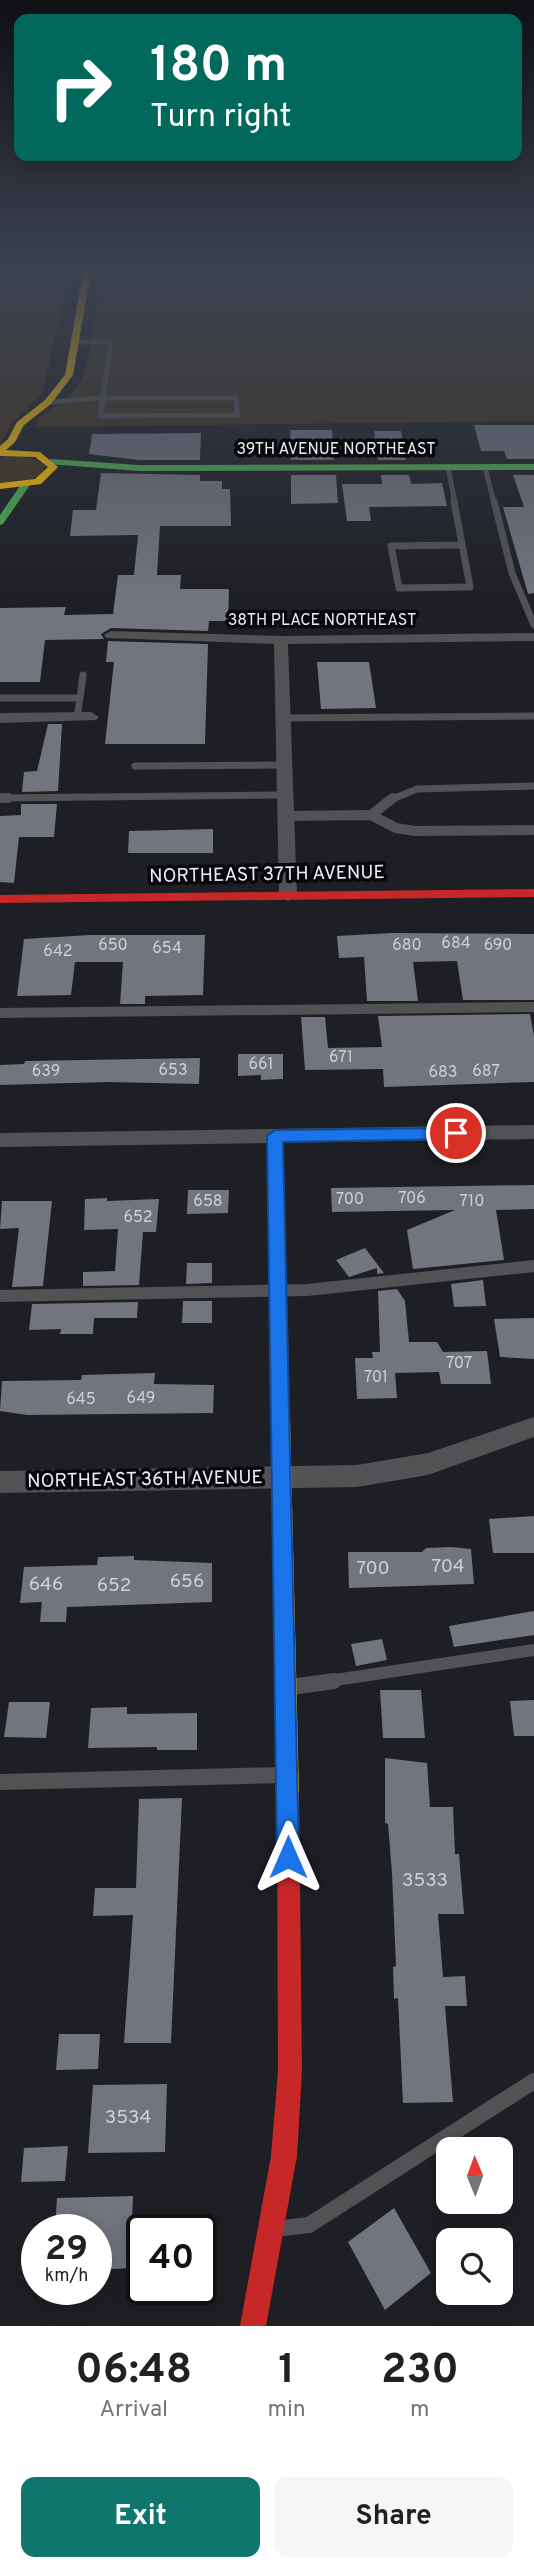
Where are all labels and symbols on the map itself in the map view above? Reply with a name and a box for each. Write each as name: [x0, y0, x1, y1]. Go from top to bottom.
street label: 39TH AVENUE NORTHEAST: [236, 440, 436, 460]
street label: 38TH PLACE NORTHEAST: [228, 611, 416, 631]
street label: NORTHEAST 37TH AVENUE: [149, 861, 385, 889]
house number: 684: [441, 934, 471, 954]
house number: 650: [98, 936, 128, 956]
house number: 680: [392, 936, 422, 956]
house number: 690: [484, 936, 512, 956]
house number: 654: [152, 939, 182, 959]
house number: 642: [43, 942, 73, 962]
house number: 671: [329, 1048, 353, 1068]
house number: 661: [248, 1055, 274, 1075]
house number: 653: [158, 1061, 188, 1081]
house number: 639: [32, 1062, 60, 1082]
house number: 687: [472, 1062, 500, 1082]
house number: 683: [429, 1063, 457, 1083]
pin: [426, 1103, 486, 1163]
house number: 706: [398, 1189, 426, 1209]
house number: 700: [336, 1190, 364, 1210]
house number: 658: [193, 1192, 223, 1212]
house number: 710: [460, 1192, 484, 1212]
house number: 652: [123, 1208, 153, 1228]
house number: 707: [446, 1354, 472, 1374]
house number: 701: [364, 1368, 388, 1388]
house number: 649: [127, 1389, 155, 1409]
house number: 645: [66, 1390, 96, 1410]
street label: NORTHEAST 36TH AVENUE: [27, 1466, 263, 1494]
house number: 704: [431, 1555, 465, 1579]
house number: 700: [356, 1557, 390, 1581]
house number: 656: [170, 1570, 204, 1594]
house number: 646: [29, 1573, 63, 1597]
house number: 652: [97, 1574, 131, 1598]
position arrow: [251, 1820, 325, 1894]
house number: 3533: [402, 1869, 448, 1893]
house number: 3534: [105, 2106, 151, 2130]
north arrow: [436, 2137, 513, 2214]
speed limit sign: 40: [126, 2214, 217, 2305]

